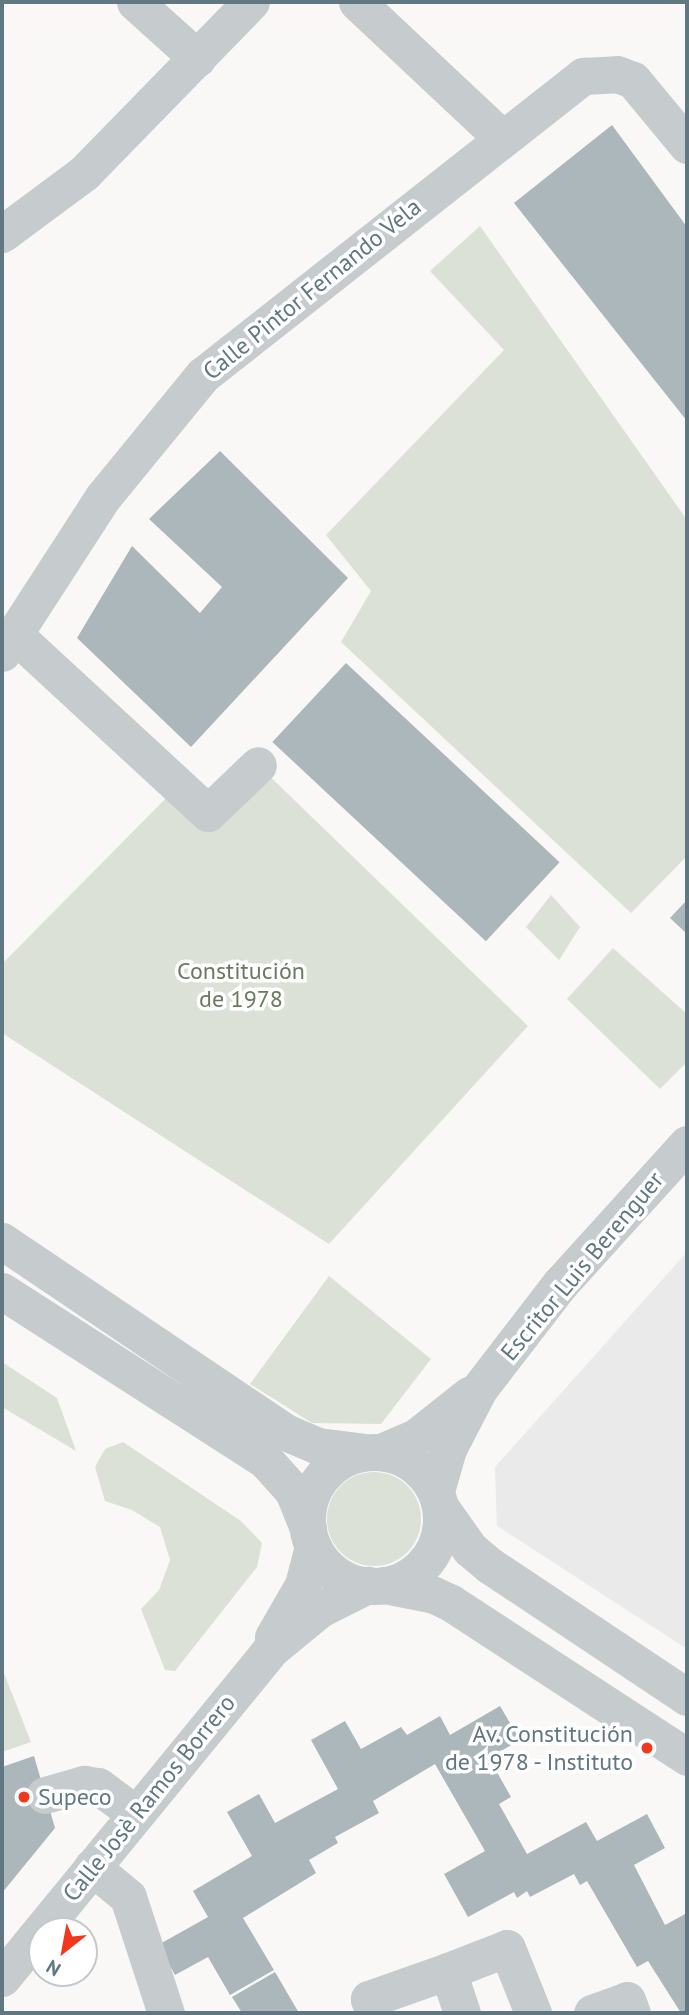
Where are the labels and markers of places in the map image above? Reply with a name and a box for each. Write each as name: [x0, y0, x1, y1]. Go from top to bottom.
place label: Av. Constitución de 1978 - Instituto: [441, 1720, 633, 1776]
marker: Av. Constitución de 1978 - Instituto: [639, 1740, 655, 1756]
place label: Supeco: [38, 1783, 112, 1811]
marker: Supeco: [16, 1789, 32, 1805]

